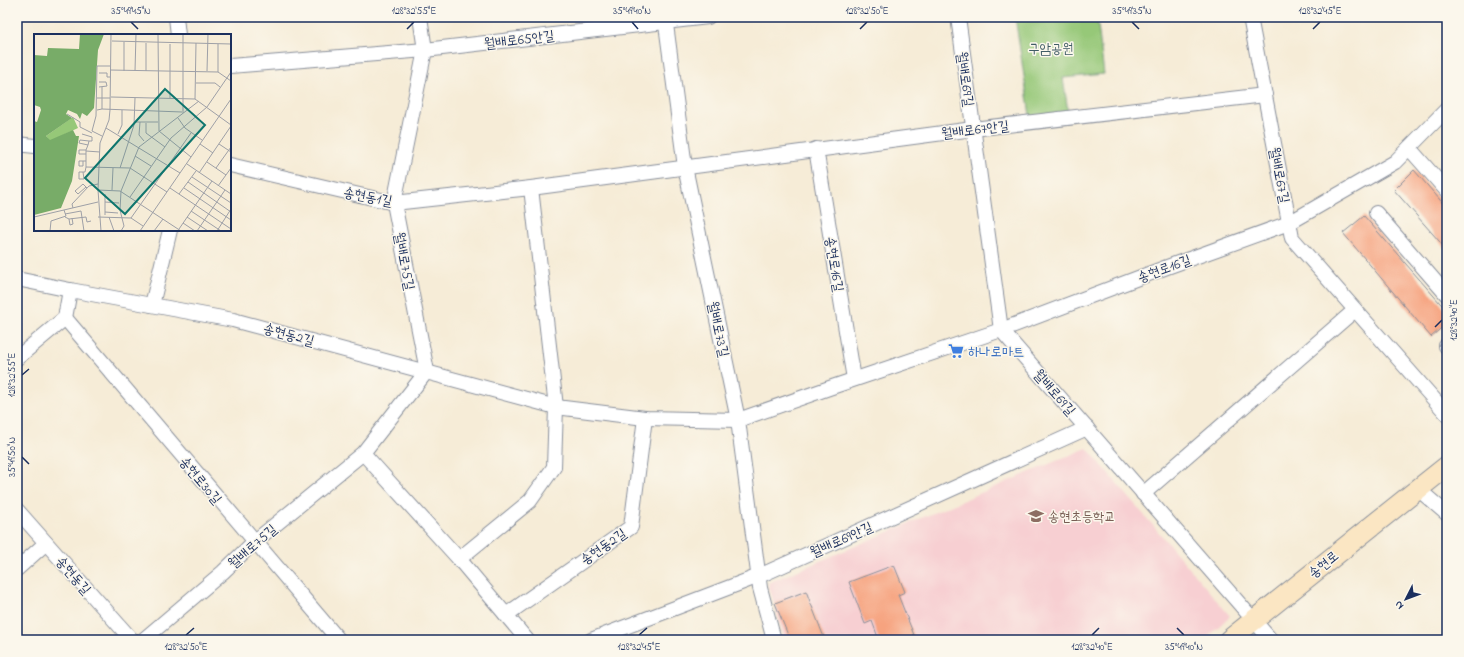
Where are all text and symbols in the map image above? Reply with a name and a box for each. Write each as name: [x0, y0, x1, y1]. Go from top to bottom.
text: 35°49'45"N: [111, 4, 151, 19]
text: 128°32'55"E: [392, 4, 436, 19]
text: 35°49'40"N: [613, 4, 651, 19]
text: 128°32'50"E: [845, 4, 889, 19]
text: 35°49'35"N: [1112, 4, 1152, 19]
text: 128°32'45"E: [1299, 4, 1341, 19]
street label: 월배로65안길: [483, 26, 556, 55]
inset map: [34, 34, 231, 231]
park label: 구암공원: [1028, 39, 1074, 60]
street label: 월배로69길: [950, 50, 979, 109]
street label: 월배로67안길: [940, 116, 1011, 145]
street label: 월배로67길: [1263, 145, 1294, 206]
street label: 송현동1길: [341, 182, 395, 213]
street label: 월배로75길: [388, 230, 420, 293]
street label: 송현로16길: [819, 235, 848, 294]
street label: 송현로16길: [1135, 250, 1195, 289]
street label: 월배로73길: [701, 299, 734, 360]
text: 128°32'40"E: [1447, 299, 1462, 341]
street label: 송현동2길: [261, 319, 317, 353]
supermarket icon: 하나로마트: [947, 342, 965, 360]
place label: 하나로마트: [968, 342, 1024, 363]
text: 128°32'55"E: [5, 353, 20, 397]
street label: 월배로69길: [1028, 365, 1080, 421]
text: 35°49'50"N: [5, 437, 20, 477]
street label: 송현로30길: [174, 452, 227, 510]
school or university icon: 송현초등학교: [1027, 507, 1045, 525]
place label: 송현초등학교: [1048, 507, 1116, 528]
street label: 월배로69안길: [807, 517, 877, 564]
street label: 월배로75길: [224, 519, 283, 574]
street label: 송현동2길: [577, 523, 632, 571]
street label: 송현로: [1304, 546, 1344, 584]
street label: 송현동길: [50, 552, 96, 600]
north arrow: [1386, 579, 1426, 619]
text: N: [1391, 597, 1408, 613]
text: 128°32'50"E: [164, 640, 208, 655]
text: 128°32'45"E: [618, 640, 660, 655]
text: 128°32'40"E: [1071, 640, 1113, 655]
text: 35°49'40"N: [1165, 640, 1203, 655]

